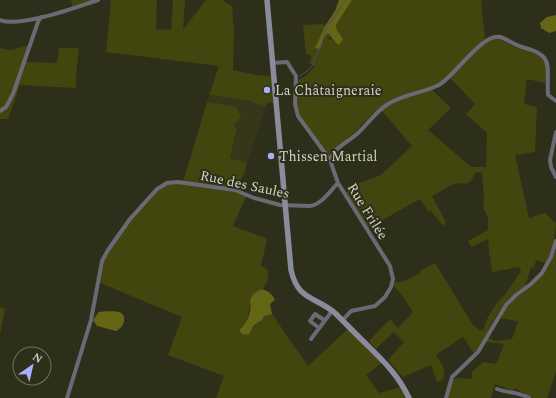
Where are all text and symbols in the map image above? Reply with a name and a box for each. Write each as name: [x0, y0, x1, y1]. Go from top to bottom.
place label: La Châtaigneraie: [275, 80, 382, 101]
marker: La Châtaigneraie: [262, 85, 272, 95]
place label: Thissen Martial: [279, 146, 377, 167]
marker: Thissen Martial: [266, 151, 276, 161]
street label: Rue des Saules: [198, 165, 292, 204]
street label: Rue Frilée: [342, 179, 393, 244]
north arrow: [12, 346, 52, 386]
text: N: [29, 349, 46, 368]

